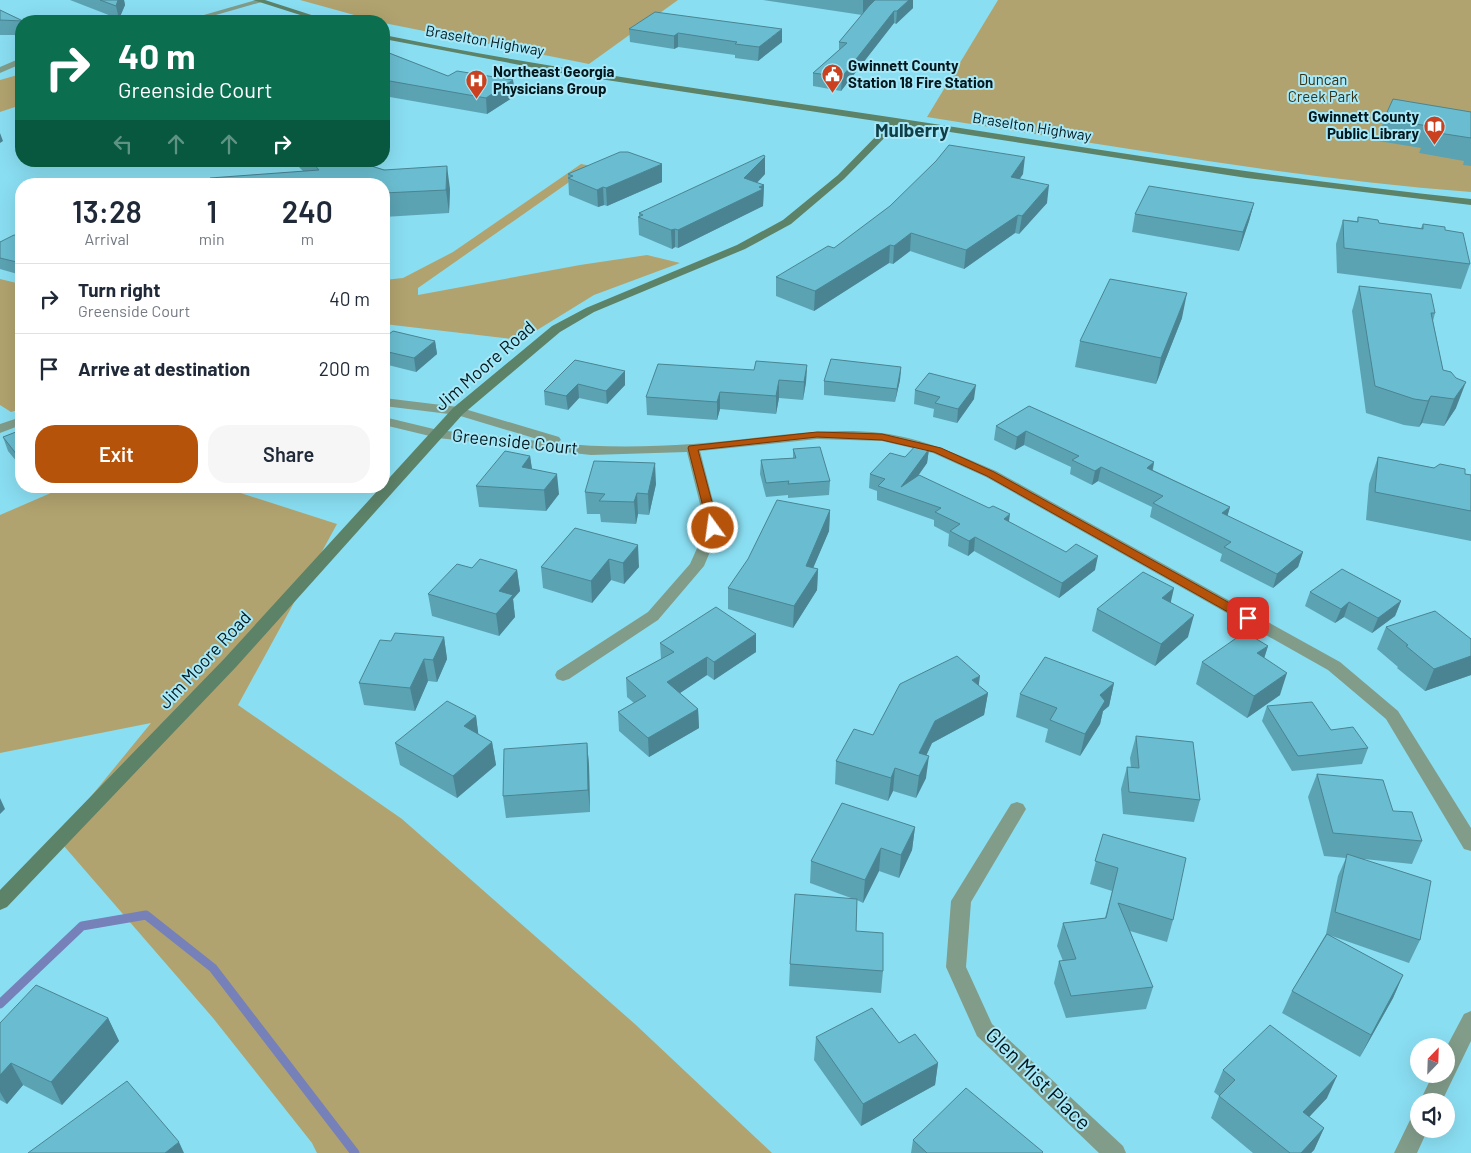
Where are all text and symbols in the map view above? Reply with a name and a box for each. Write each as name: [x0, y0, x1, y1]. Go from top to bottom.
street label: Braselton Highway: [424, 21, 546, 59]
text: 40 m: [118, 34, 195, 76]
icon: right: [35, 35, 100, 100]
place label: Gwinnett County Station 18 Fire Station: [848, 56, 993, 91]
place label: Northeast Georgia Physicians Group: [493, 62, 615, 97]
public building icon: Gwinnett County Station 18 Fire Station: [820, 63, 844, 94]
hospital icon: Northeast Georgia Physicians Group: [465, 69, 489, 100]
park label: Duncan Creek Park: [1288, 70, 1359, 105]
text: Greenside Court: [118, 76, 272, 102]
place label: Gwinnett County Public Library: [1308, 107, 1419, 142]
street label: Braselton Highway: [971, 108, 1093, 144]
library icon: Gwinnett County Public Library: [1423, 114, 1447, 145]
district label: Mulberry: [875, 118, 949, 141]
icon: left: [109, 130, 137, 158]
icon: ahead: [162, 130, 190, 158]
icon: ahead: [215, 130, 243, 158]
icon: right: [268, 130, 296, 158]
text: 13:28: [72, 193, 142, 229]
text: 1: [206, 193, 217, 229]
text: 240: [282, 193, 333, 229]
text: Arrival: [85, 229, 129, 248]
text: min: [199, 229, 225, 248]
text: m: [301, 229, 314, 248]
text: Turn right: [78, 278, 160, 301]
icon: right: [35, 285, 63, 313]
text: 40 m: [329, 287, 370, 310]
text: Greenside Court: [78, 301, 190, 320]
street label: Jim Moore Road: [430, 316, 539, 415]
icon: arrive: [35, 355, 63, 383]
text: Arrive at destination: [78, 357, 250, 380]
text: 200 m: [319, 357, 370, 380]
street label: Greenside Court: [451, 423, 579, 459]
button: Exit: [35, 425, 198, 483]
button: Share: [208, 425, 370, 483]
position arrow: [686, 501, 738, 553]
pin: [1227, 597, 1269, 639]
icon: arrive: [1234, 604, 1262, 632]
street label: Jim Moore Road: [153, 606, 255, 713]
street label: Glen Mist Place: [981, 1021, 1097, 1134]
north arrow: [1410, 1038, 1455, 1082]
map controls: [1410, 1038, 1455, 1138]
button: sound: [1410, 1093, 1455, 1138]

